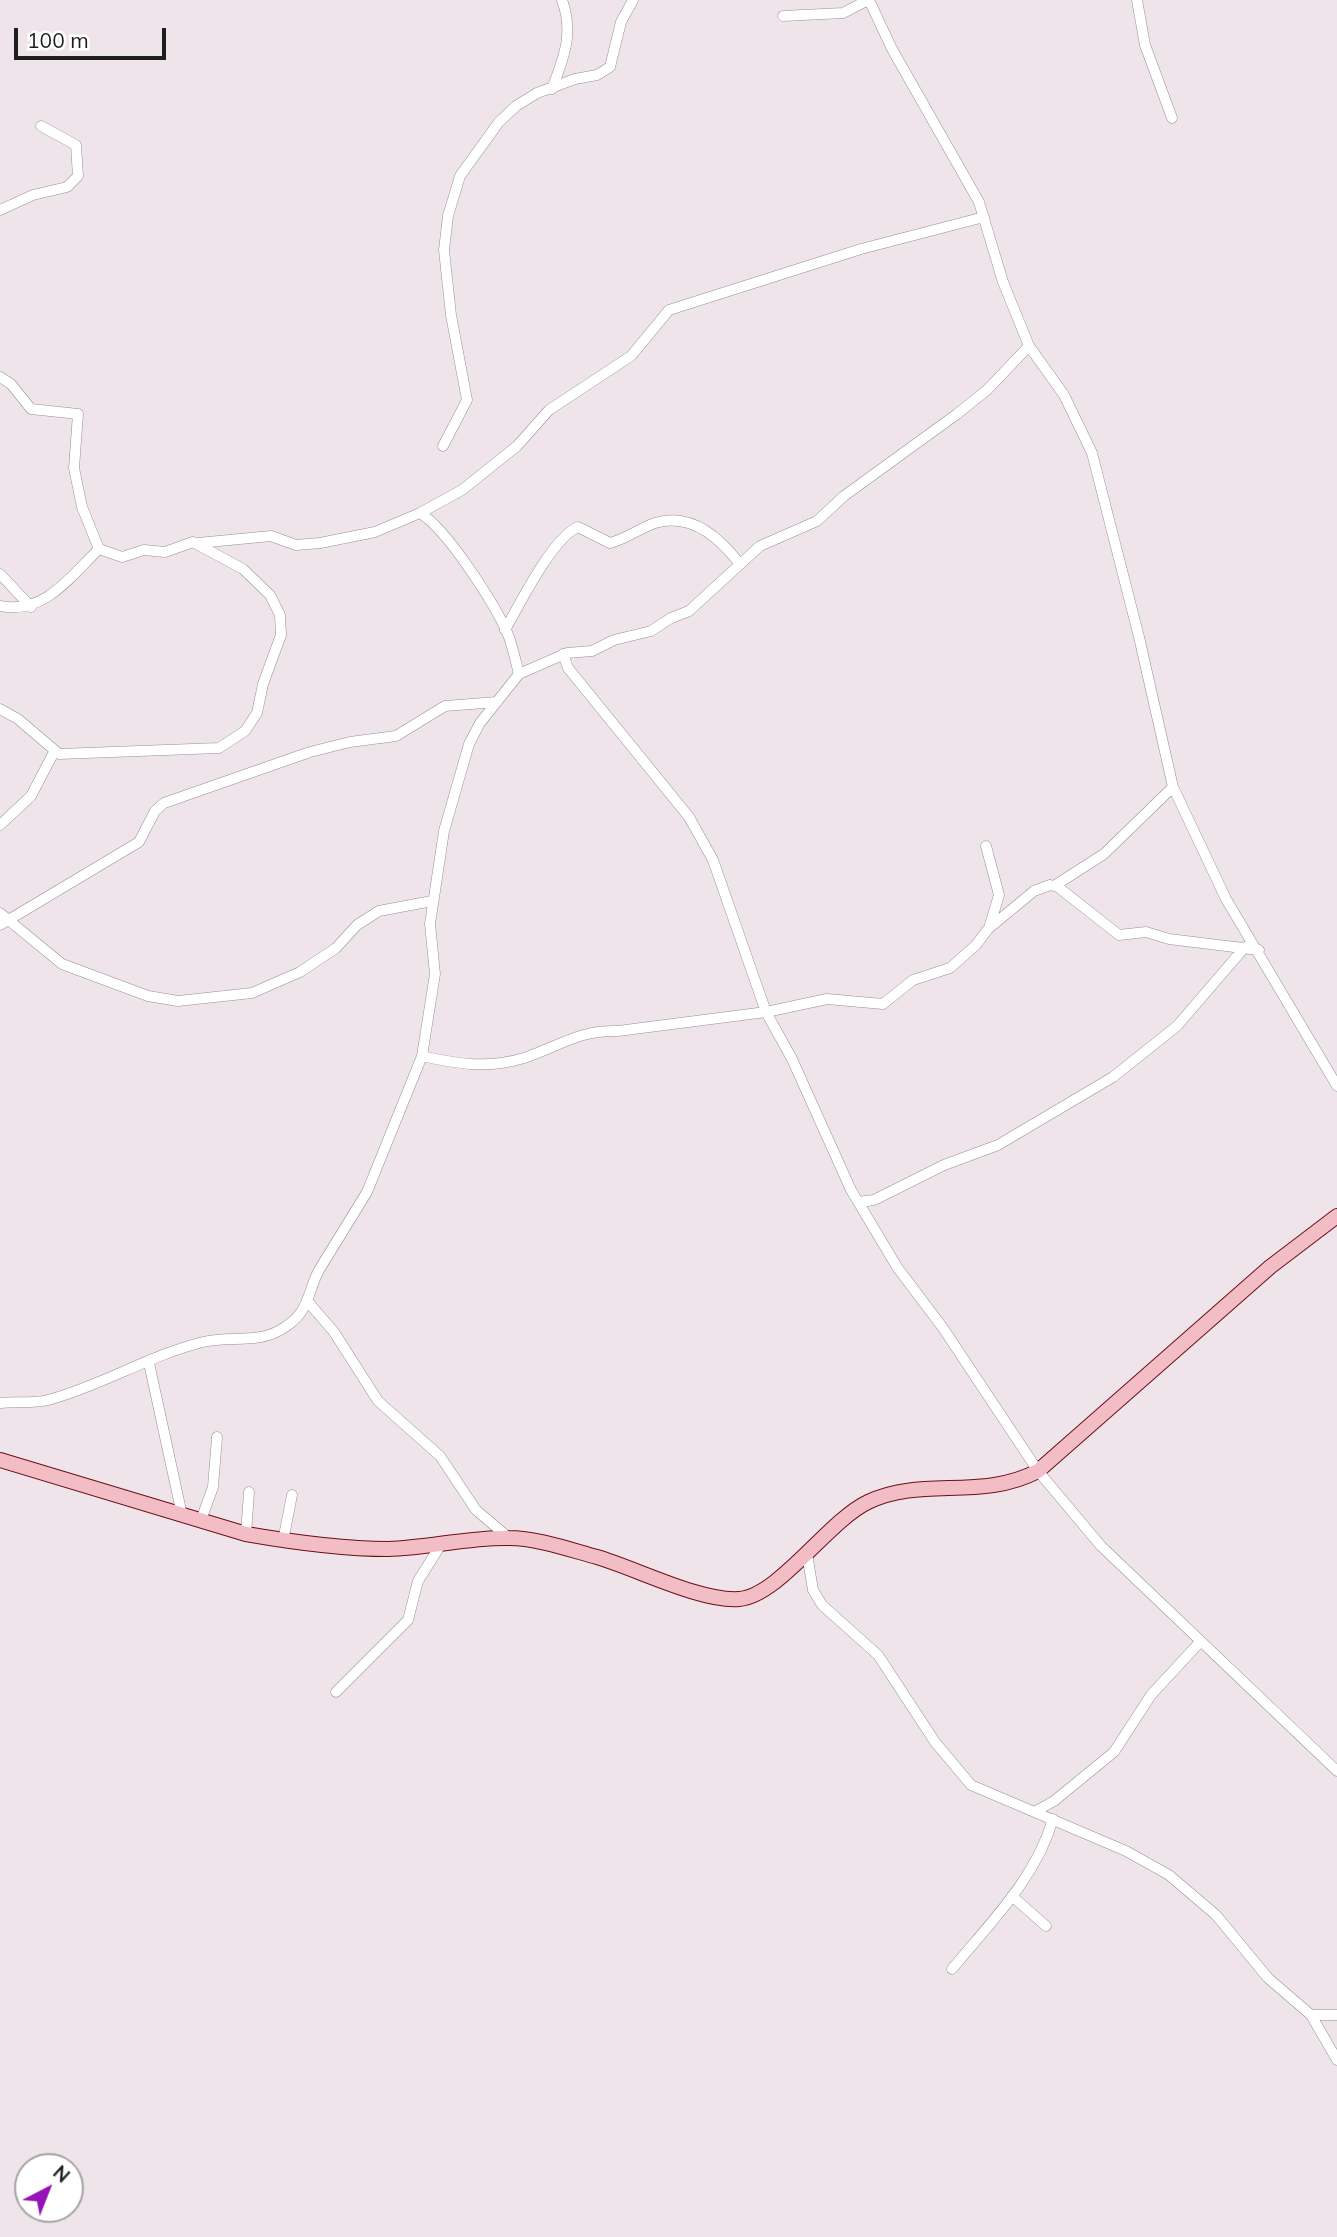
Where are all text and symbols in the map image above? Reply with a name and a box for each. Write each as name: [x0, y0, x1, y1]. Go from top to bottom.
scale bar: [18, 14, 170, 58]
text: 100 m: [27, 27, 89, 53]
north arrow: [14, 2153, 84, 2223]
text: N: [48, 2160, 75, 2188]

